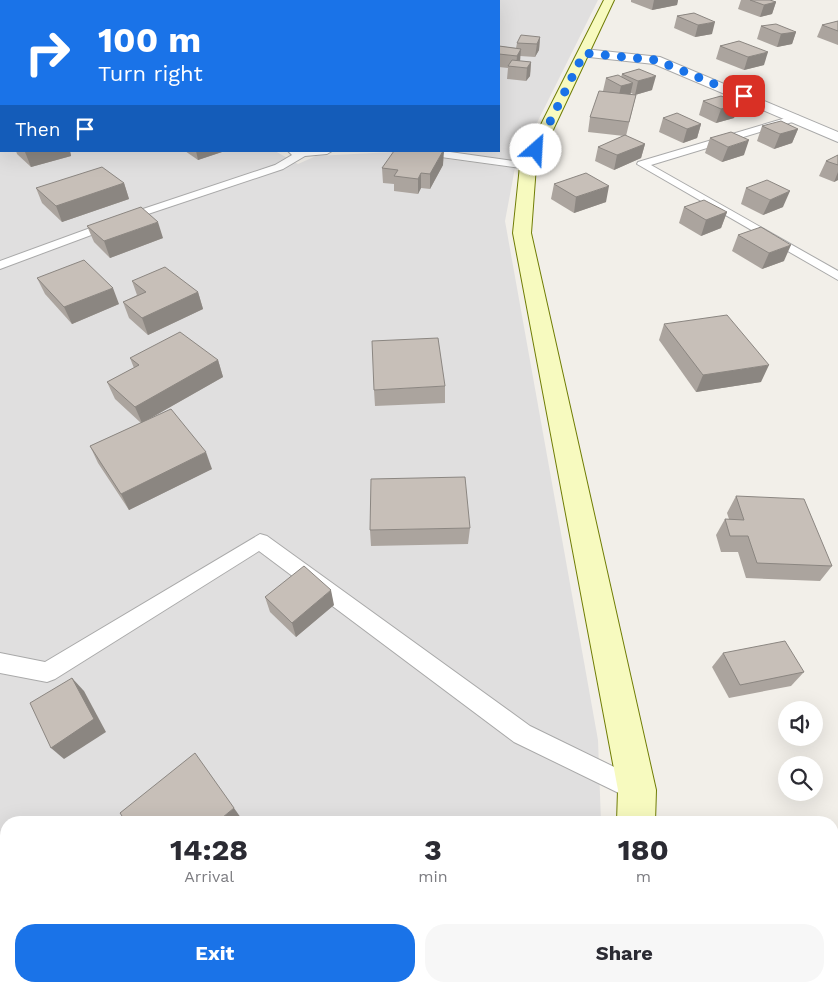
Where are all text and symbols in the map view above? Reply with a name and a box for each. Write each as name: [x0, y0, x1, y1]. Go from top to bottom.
text: 100 m: [98, 19, 201, 61]
icon: right: [15, 20, 80, 85]
text: Turn right: [98, 61, 203, 86]
pin: [723, 75, 765, 117]
icon: arrive: [730, 82, 758, 110]
icon: arrive: [71, 115, 99, 143]
text: Then: [15, 118, 61, 141]
position arrow: [509, 123, 561, 175]
map controls: [778, 701, 823, 801]
button: sound: [778, 701, 823, 746]
button: search: [778, 756, 823, 801]
text: 14:28: [170, 832, 248, 867]
text: 3: [424, 832, 442, 867]
text: 180: [618, 832, 669, 867]
text: Arrival: [184, 867, 234, 886]
text: min: [418, 867, 448, 886]
text: m: [636, 867, 651, 886]
button: Exit: [15, 924, 415, 982]
button: Share: [425, 924, 824, 982]

